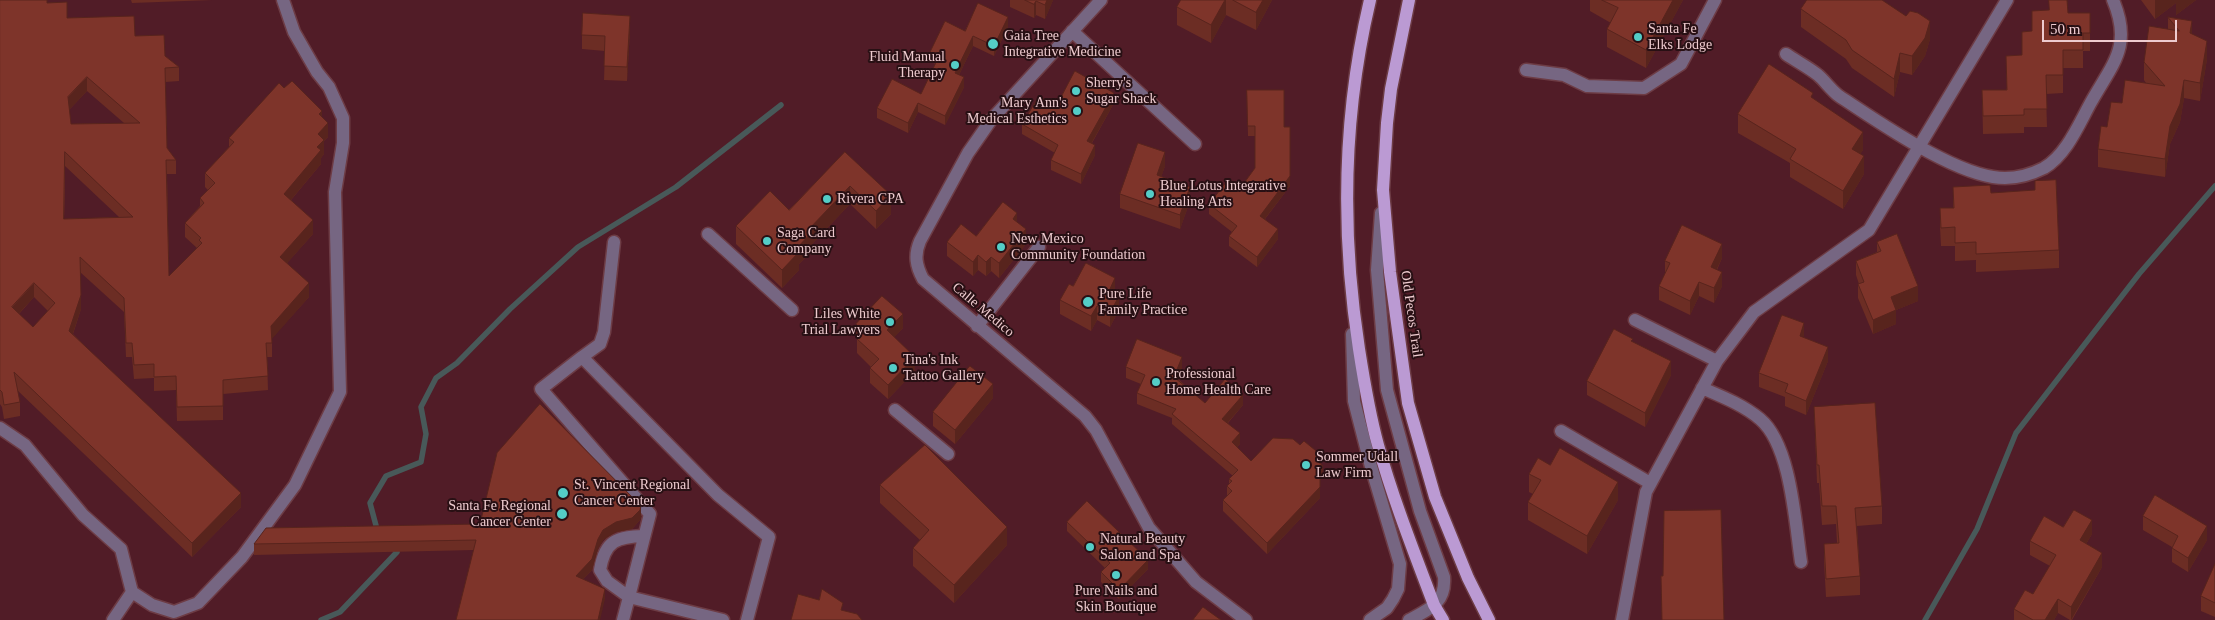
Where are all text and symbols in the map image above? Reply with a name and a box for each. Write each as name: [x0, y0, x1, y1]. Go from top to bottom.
scale bar: [2045, 10, 2180, 42]
place label: Santa Fe Elks Lodge: [1648, 21, 1712, 54]
text: 50 m: [2050, 21, 2080, 37]
place label: Gaia Tree Integrative Medicine: [1004, 28, 1121, 60]
marker: Santa Fe Elks Lodge: [1632, 31, 1644, 43]
marker: Gaia Tree Integrative Medicine: [986, 37, 1000, 51]
place label: Fluid Manual Therapy: [869, 49, 945, 82]
marker: Fluid Manual Therapy: [949, 59, 961, 71]
place label: Sherry's Sugar Shack: [1086, 75, 1156, 108]
marker: Sherry's Sugar Shack: [1070, 85, 1082, 97]
place label: Mary Ann's Medical Esthetics: [967, 95, 1067, 128]
marker: Mary Ann's Medical Esthetics: [1071, 105, 1083, 117]
place label: Blue Lotus Integrative Healing Arts: [1160, 178, 1286, 210]
marker: Blue Lotus Integrative Healing Arts: [1144, 188, 1156, 200]
place label: Rivera CPA: [837, 191, 904, 207]
marker: Rivera CPA: [821, 193, 833, 205]
place label: Saga Card Company: [777, 225, 835, 258]
place label: New Mexico Community Foundation: [1011, 231, 1145, 264]
marker: Saga Card Company: [761, 235, 773, 247]
marker: New Mexico Community Foundation: [995, 241, 1007, 253]
street label: Old Pecos Trail: [1397, 270, 1425, 358]
street label: Calle Medico: [949, 279, 1017, 341]
place label: Pure Life Family Practice: [1099, 286, 1187, 318]
marker: Pure Life Family Practice: [1081, 295, 1095, 309]
place label: Liles White Trial Lawyers: [802, 306, 880, 338]
marker: Liles White Trial Lawyers: [884, 316, 896, 328]
place label: Tina's Ink Tattoo Gallery: [903, 352, 984, 384]
marker: Tina's Ink Tattoo Gallery: [887, 362, 899, 374]
place label: Professional Home Health Care: [1166, 366, 1271, 398]
marker: Professional Home Health Care: [1150, 376, 1162, 388]
place label: Sommer Udall Law Firm: [1316, 449, 1398, 482]
marker: Sommer Udall Law Firm: [1300, 459, 1312, 471]
place label: St. Vincent Regional Cancer Center: [574, 477, 690, 510]
marker: St. Vincent Regional Cancer Center: [556, 486, 570, 500]
place label: Santa Fe Regional Cancer Center: [448, 498, 551, 530]
marker: Santa Fe Regional Cancer Center: [555, 507, 569, 521]
place label: Natural Beauty Salon and Spa: [1100, 531, 1185, 564]
marker: Natural Beauty Salon and Spa: [1084, 541, 1096, 553]
marker: Pure Nails and Skin Boutique: [1110, 569, 1122, 581]
place label: Pure Nails and Skin Boutique: [1075, 583, 1157, 616]

